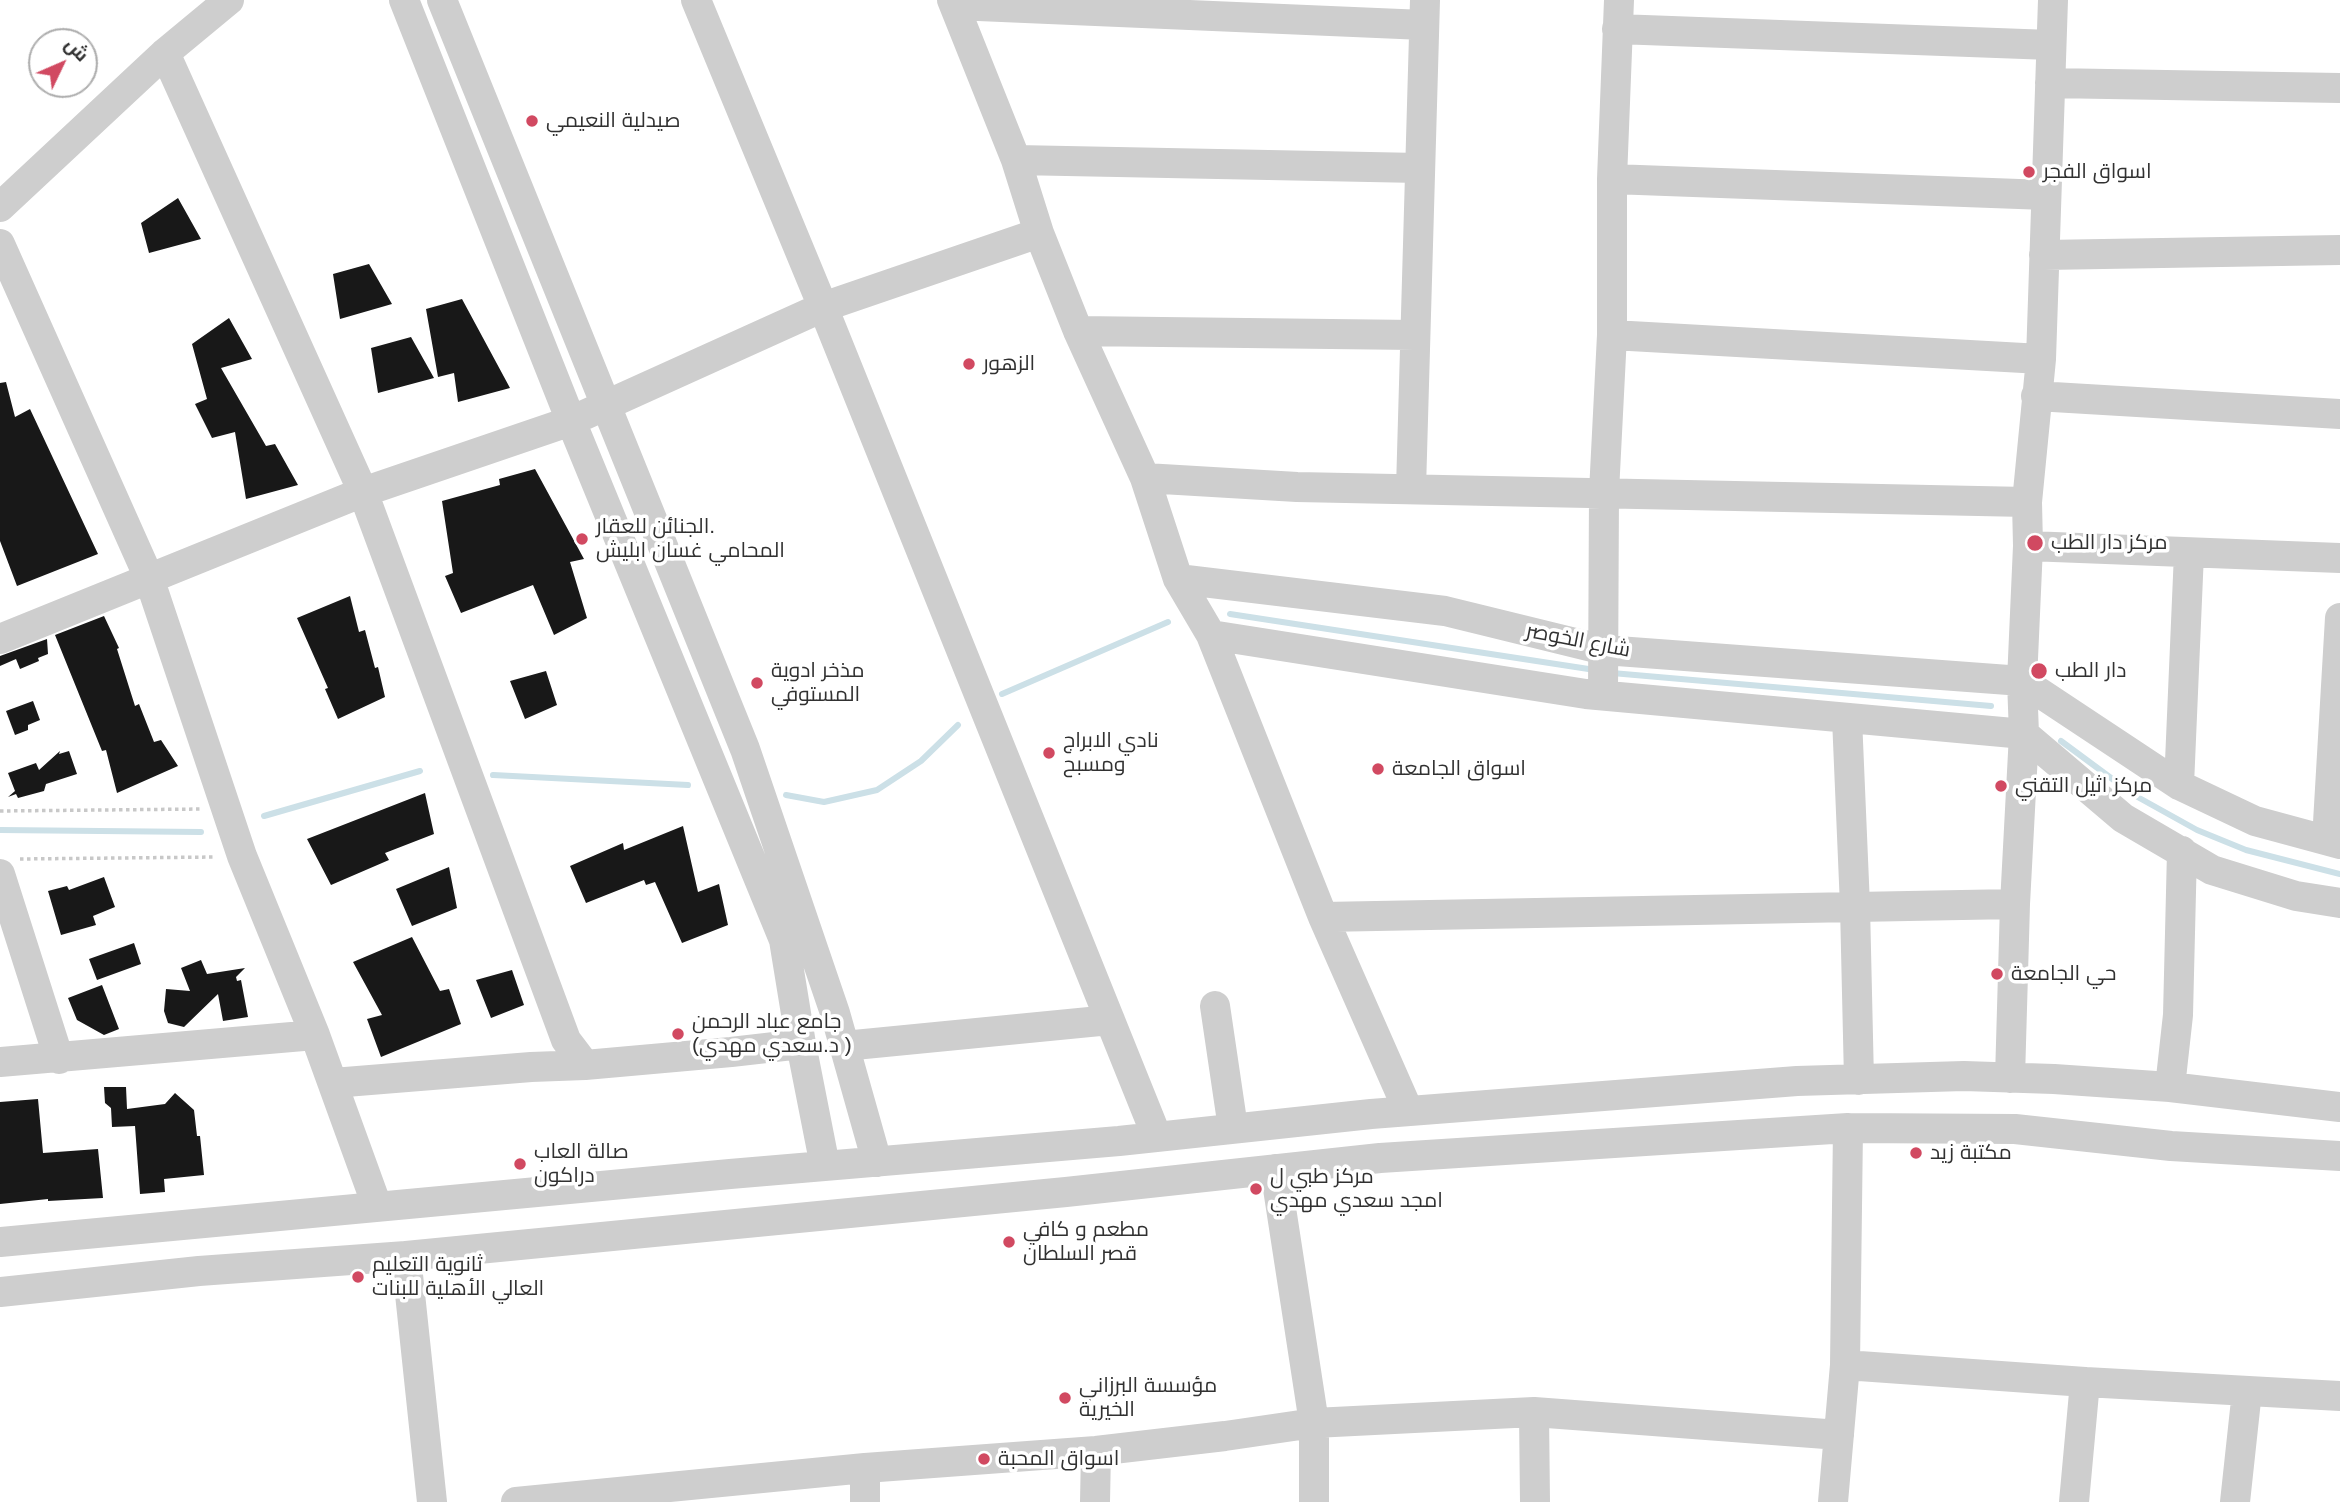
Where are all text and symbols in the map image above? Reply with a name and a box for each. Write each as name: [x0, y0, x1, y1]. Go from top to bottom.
north arrow: [28, 28, 98, 98]
text: ش: [61, 33, 93, 66]
place label: صيدلية النعيمي: [546, 108, 680, 134]
marker: صيدلية النعيمي: [524, 113, 540, 129]
place label: اسواق الفجر: [2043, 159, 2152, 185]
marker: اسواق الفجر: [2021, 164, 2037, 180]
place label: الزهور: [983, 351, 1035, 377]
marker: الزهور: [961, 356, 977, 372]
place label: الجنائن للعقار. المحامي غسان ابليش: [596, 514, 785, 564]
place label: مركز دار الطب: [2051, 530, 2168, 556]
marker: الجنائن للعقار. المحامي غسان ابليش: [574, 531, 590, 547]
marker: مركز دار الطب: [2025, 533, 2045, 553]
street label: شارع الخوصر: [1524, 619, 1632, 663]
place label: مذخر ادویة المستوفي: [771, 658, 864, 708]
place label: دار الطب: [2055, 658, 2126, 684]
marker: دار الطب: [2029, 661, 2049, 681]
marker: مذخر ادویة المستوفي: [749, 675, 765, 691]
place label: نادي الابراج ومسبح: [1063, 728, 1159, 778]
marker: نادي الابراج ومسبح: [1041, 745, 1057, 761]
place label: اسواق الجامعة: [1392, 756, 1526, 782]
marker: اسواق الجامعة: [1370, 761, 1386, 777]
place label: مركز اثيل التقني: [2015, 773, 2152, 799]
marker: مركز اثيل التقني: [1993, 778, 2009, 794]
place label: حي الجامعة: [2011, 961, 2116, 987]
marker: حي الجامعة: [1989, 966, 2005, 982]
place label: جامع عباد الرحمن (د.سعدي مهدي ): [692, 1009, 852, 1059]
marker: جامع عباد الرحمن (د.سعدي مهدي ): [670, 1026, 686, 1042]
place label: صالة العاب دراكون: [534, 1139, 629, 1189]
place label: مكتبة زيد: [1930, 1140, 2012, 1166]
marker: مكتبة زيد: [1908, 1145, 1924, 1161]
marker: صالة العاب دراكون: [512, 1156, 528, 1172]
place label: مركز طبي ل امجد سعدي مهدي: [1270, 1164, 1443, 1214]
marker: مركز طبي ل امجد سعدي مهدي: [1248, 1181, 1264, 1197]
place label: مطعم و كافي قصر السلطان: [1023, 1217, 1149, 1267]
marker: مطعم و كافي قصر السلطان: [1001, 1234, 1017, 1250]
place label: ثانوية التعليم العالي الأهلية للبنات: [372, 1252, 544, 1302]
marker: ثانوية التعليم العالي الأهلية للبنات: [350, 1269, 366, 1285]
place label: مؤسسة البرزاني الخيرية: [1079, 1373, 1217, 1423]
marker: مؤسسة البرزاني الخيرية: [1057, 1390, 1073, 1406]
place label: اسواق المحبة: [998, 1446, 1119, 1472]
marker: اسواق المحبة: [976, 1451, 992, 1467]

